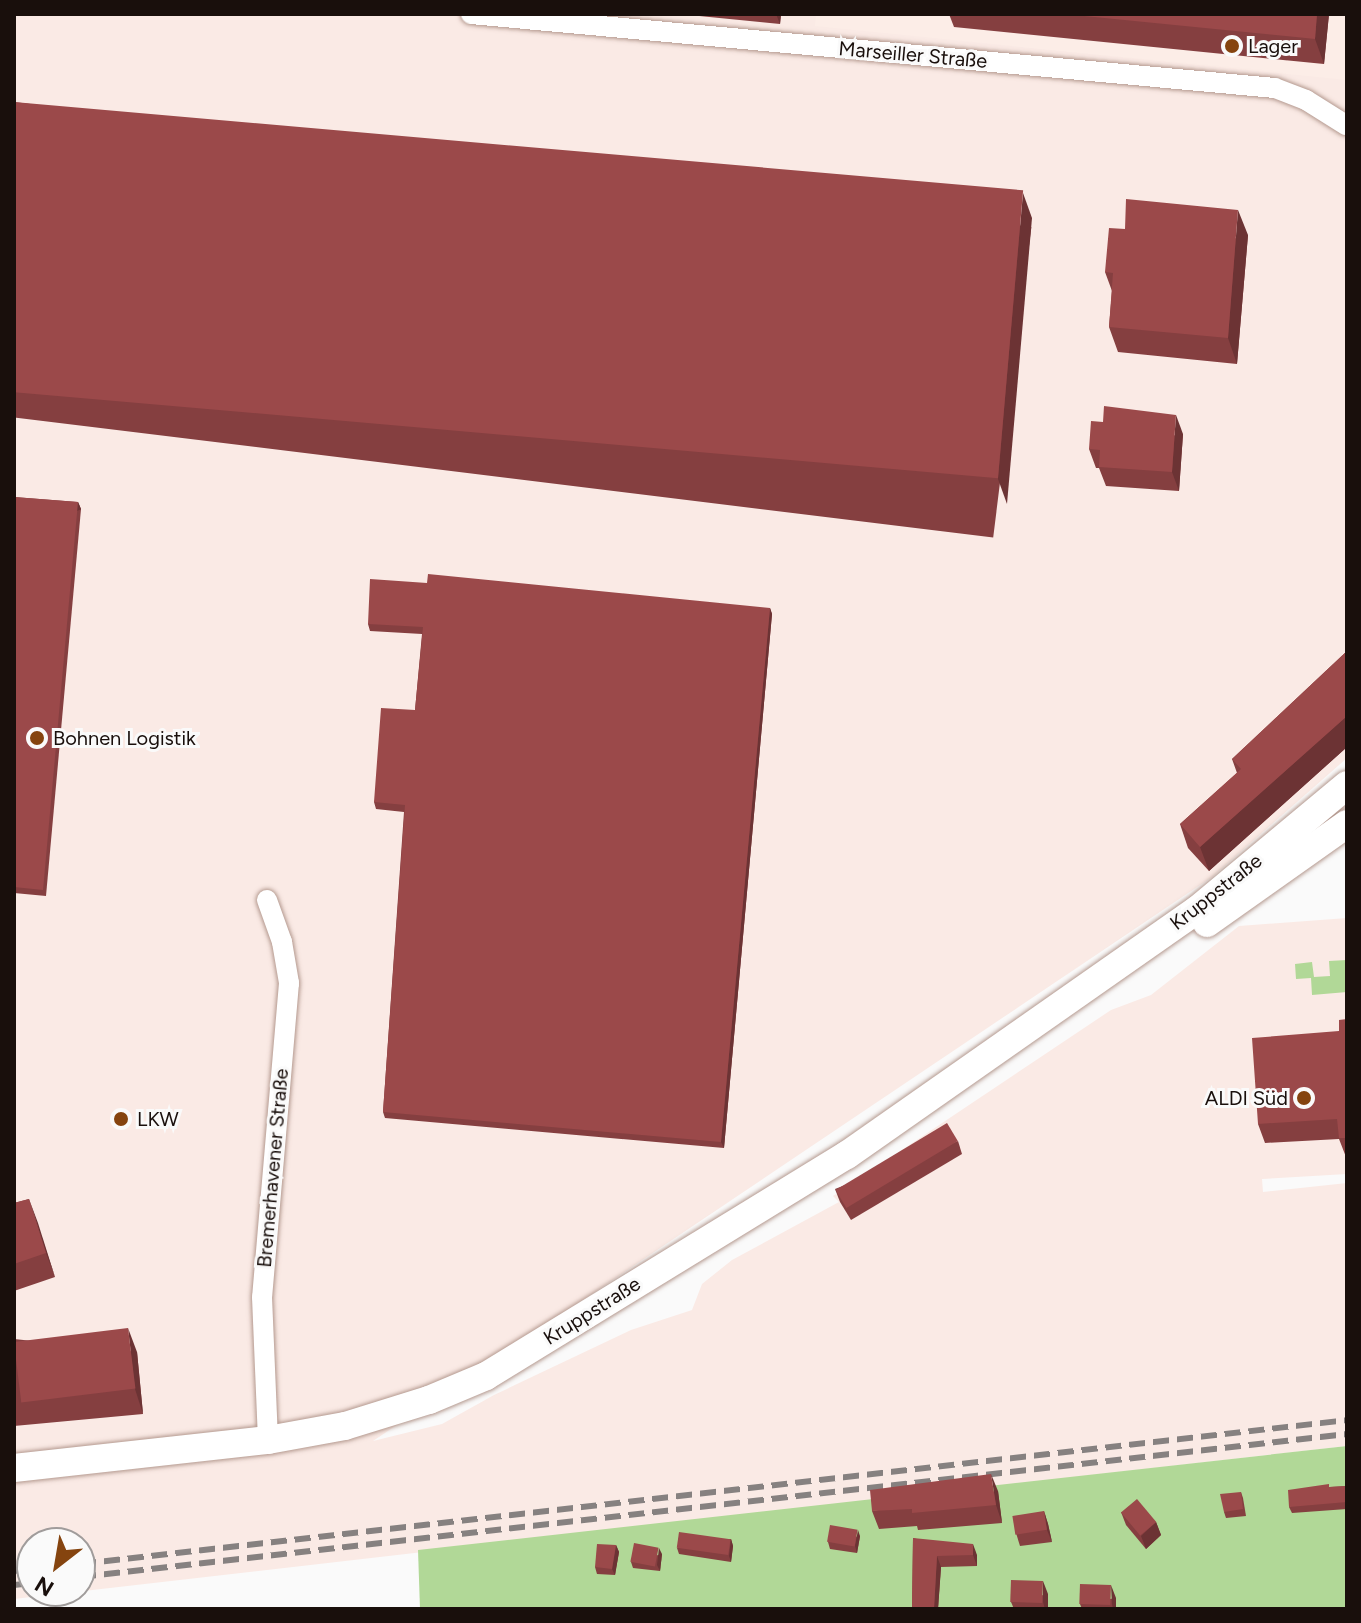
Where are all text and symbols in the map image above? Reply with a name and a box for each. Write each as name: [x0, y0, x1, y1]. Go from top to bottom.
place label: Lager: [1248, 34, 1298, 58]
street label: Marseiller Straße: [838, 37, 988, 73]
marker: Lager: [1223, 37, 1241, 55]
place label: Bohnen Logistik: [53, 726, 196, 750]
marker: Bohnen Logistik: [28, 729, 46, 747]
street label: Kruppstraße: [1165, 849, 1267, 935]
street label: Bremerhavener Straße: [252, 1067, 294, 1269]
place label: ALDI Süd: [1205, 1086, 1288, 1110]
marker: ALDI Süd: [1295, 1089, 1313, 1107]
place label: LKW: [137, 1107, 179, 1131]
marker: LKW: [112, 1110, 130, 1128]
street label: Kruppstraße: [539, 1272, 645, 1350]
north arrow: [16, 1527, 96, 1607]
text: N: [30, 1570, 59, 1602]

